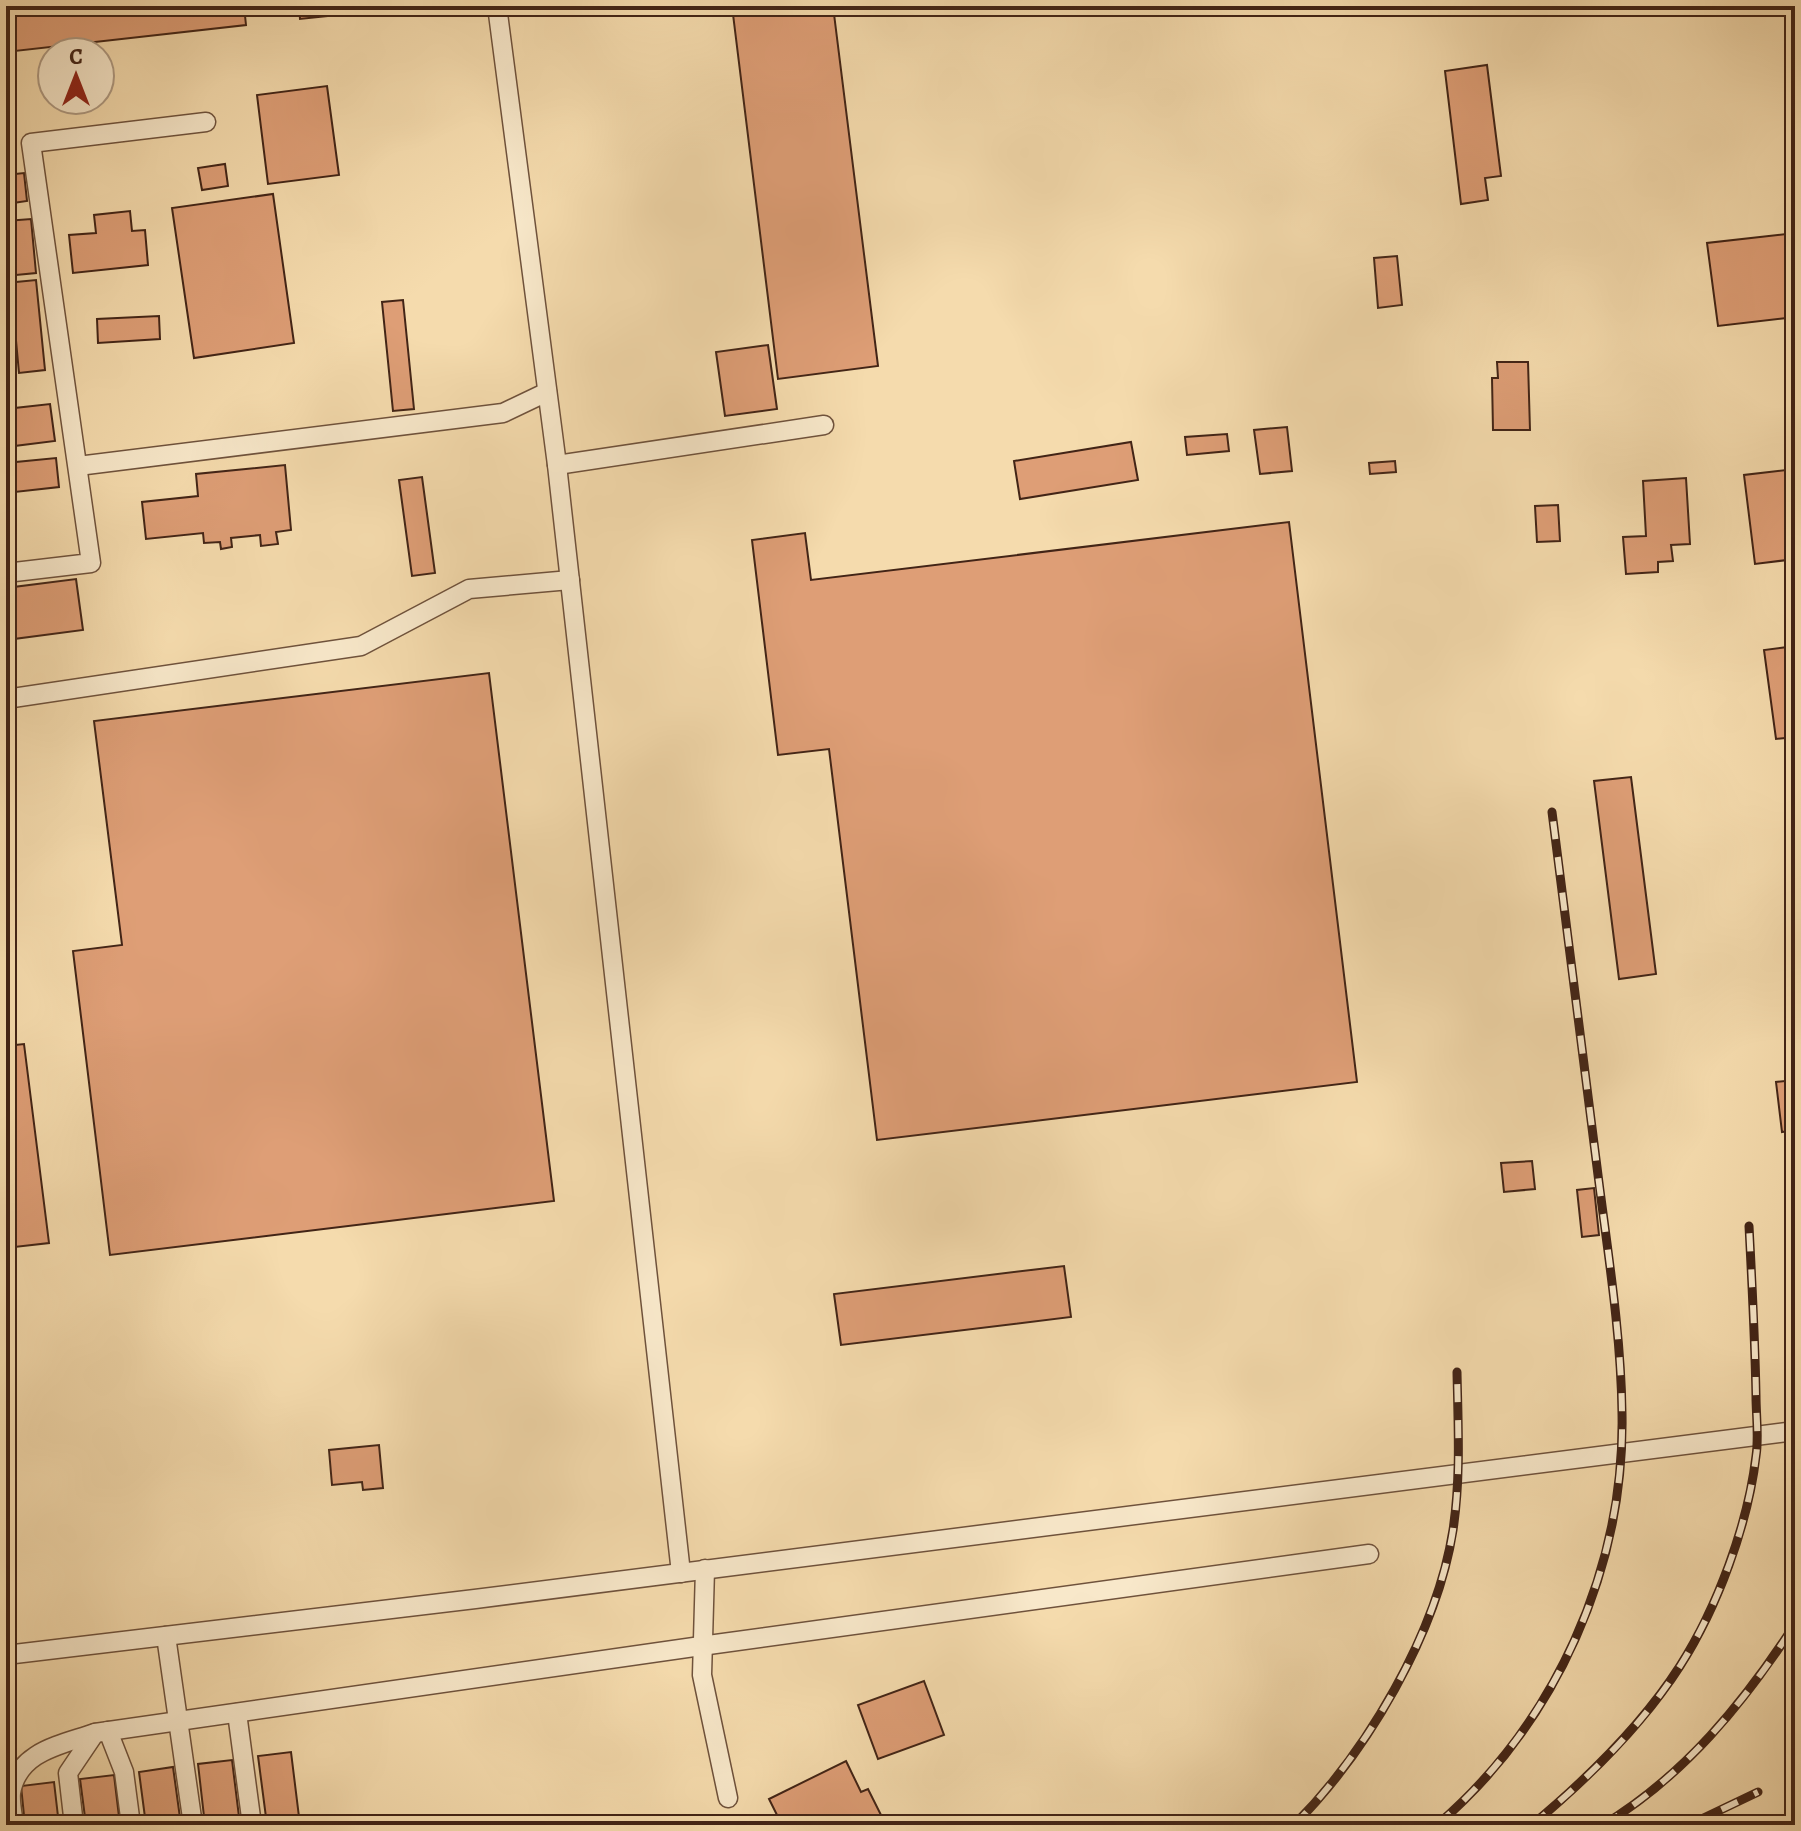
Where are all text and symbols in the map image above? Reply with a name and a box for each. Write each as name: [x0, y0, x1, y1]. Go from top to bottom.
north arrow: [36, 36, 116, 116]
text: С: [69, 42, 83, 72]

